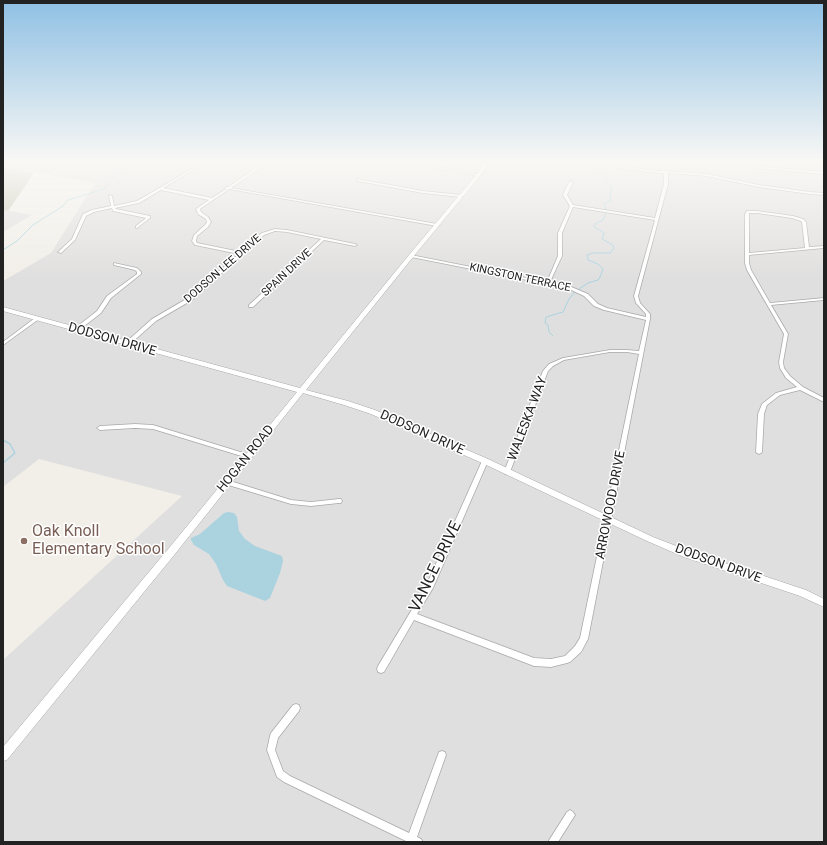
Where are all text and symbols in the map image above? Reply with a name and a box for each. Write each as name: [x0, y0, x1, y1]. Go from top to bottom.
street label: DODSON LEE DRIVE: [182, 232, 264, 306]
street label: SPAIN DRIVE: [259, 246, 315, 300]
street label: KINGSTON TERRACE: [468, 261, 572, 295]
street label: DODSON DRIVE: [66, 320, 158, 360]
street label: WALESKA WAY: [505, 375, 551, 463]
street label: DODSON DRIVE: [377, 407, 467, 459]
street label: HOGAN ROAD: [214, 422, 278, 496]
street label: ARROWOOD DRIVE: [593, 449, 629, 561]
street label: VANCE DRIVE: [406, 518, 466, 616]
place label: Oak Knoll Elementary School: [32, 522, 165, 560]
marker: Oak Knoll Elementary School: [19, 536, 29, 546]
street label: DODSON DRIVE: [673, 541, 763, 587]

